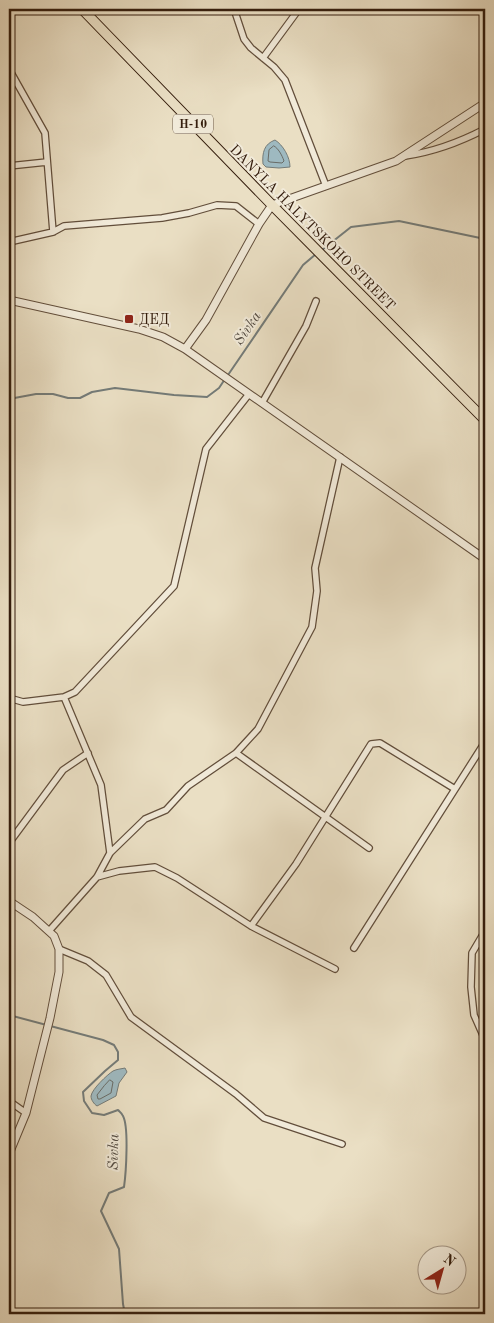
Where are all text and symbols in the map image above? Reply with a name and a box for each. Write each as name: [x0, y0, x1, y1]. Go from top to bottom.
road number: Н-10: [173, 115, 213, 134]
street label: DANYLA HALYTSKOHO STREET: [227, 142, 398, 313]
water label: Sivka: [232, 309, 265, 348]
marker: ДЕД: [123, 313, 135, 325]
place label: ДЕД: [139, 313, 169, 327]
water label: Sivka: [107, 1134, 122, 1171]
north arrow: [416, 1246, 466, 1296]
text: N: [441, 1252, 458, 1269]

